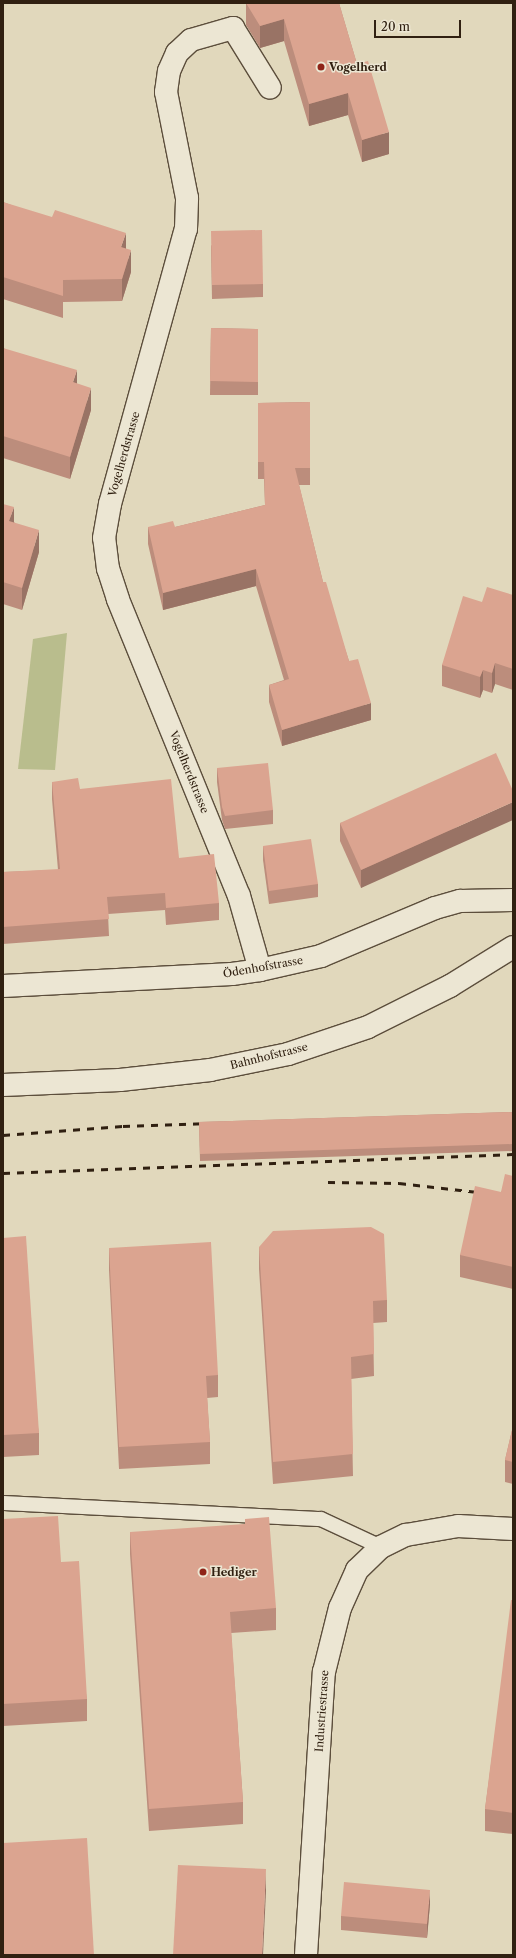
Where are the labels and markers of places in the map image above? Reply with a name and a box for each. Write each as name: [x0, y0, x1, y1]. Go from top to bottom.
place label: Vogelherd: [329, 60, 387, 74]
marker: Vogelherd: [316, 62, 326, 72]
place label: Hediger: [211, 1565, 257, 1579]
marker: Hediger: [198, 1567, 208, 1577]

